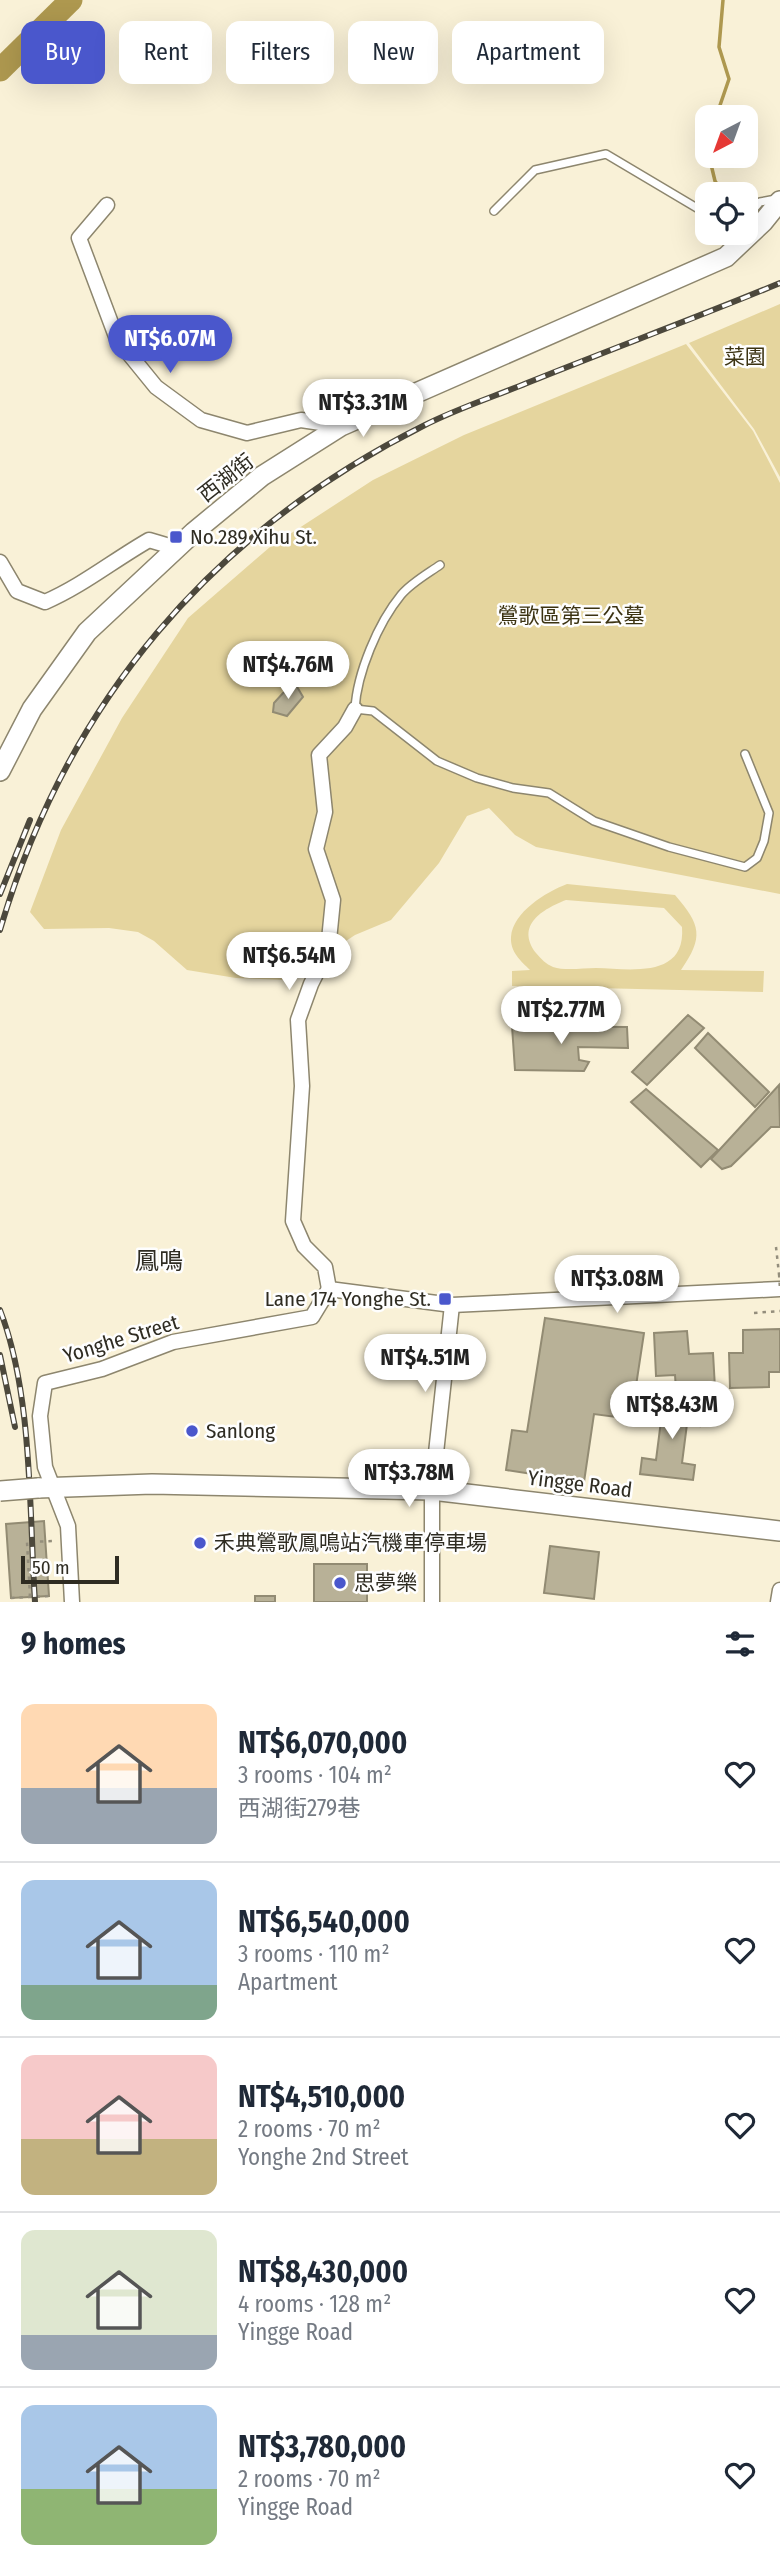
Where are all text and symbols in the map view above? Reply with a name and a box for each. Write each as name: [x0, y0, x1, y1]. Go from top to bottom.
chip: Buy: [21, 21, 105, 84]
chip: Rent: [119, 21, 212, 84]
chip: Filters: [226, 21, 334, 84]
chip: New: [348, 21, 438, 84]
chip: Apartment: [452, 21, 604, 84]
north arrow: [695, 105, 758, 168]
map controls: [695, 105, 758, 245]
button: locate: [695, 182, 758, 245]
pin: NT$6.07M: [98, 316, 242, 375]
text: NT$6.07M: [124, 324, 216, 352]
park label: 菜園: [724, 344, 766, 370]
pin: NT$3.31M: [291, 380, 435, 439]
text: NT$3.31M: [318, 388, 408, 416]
street label: 西湖街: [193, 448, 259, 508]
place label: No.289 Xihu St.: [190, 524, 317, 550]
marker: No.289 Xihu St.: [168, 529, 184, 545]
park label: 鶯歌區第三公墓: [498, 603, 645, 629]
pin: NT$4.76M: [216, 642, 360, 701]
text: NT$4.76M: [242, 650, 334, 678]
pin: NT$6.54M: [217, 932, 361, 992]
text: NT$6.54M: [242, 941, 336, 969]
pin: NT$2.77M: [489, 986, 633, 1046]
text: NT$2.77M: [517, 995, 605, 1023]
district label: 鳳鳴: [135, 1247, 183, 1275]
pin: NT$3.08M: [545, 1256, 689, 1315]
text: NT$3.08M: [570, 1264, 664, 1292]
place label: Lane 174 Yonghe St.: [265, 1286, 431, 1312]
marker: Lane 174 Yonghe St.: [437, 1291, 453, 1307]
street label: Yonghe Street: [60, 1309, 182, 1369]
pin: NT$4.51M: [353, 1334, 497, 1394]
text: NT$4.51M: [380, 1343, 470, 1371]
pin: NT$8.43M: [600, 1382, 744, 1441]
text: NT$8.43M: [626, 1390, 718, 1418]
place label: Sanlong: [206, 1418, 275, 1444]
marker: Sanlong: [184, 1423, 200, 1439]
pin: NT$3.78M: [337, 1450, 481, 1509]
text: NT$3.78M: [364, 1458, 454, 1486]
street label: Yingge Road: [526, 1465, 634, 1503]
place label: 禾典鶯歌鳳鳴站汽機車停車場: [214, 1530, 487, 1556]
marker: 禾典鶯歌鳳鳴站汽機車停車場: [192, 1535, 208, 1551]
scale bar: [21, 1553, 119, 1585]
text: 50 m: [32, 1556, 70, 1579]
place label: 思夢樂: [354, 1570, 417, 1596]
marker: 思夢樂: [332, 1575, 348, 1591]
icon: filters: [721, 1625, 759, 1663]
text: 9 homes: [21, 1626, 126, 1662]
text: NT$6,070,000: [238, 1725, 407, 1761]
icon: home: [77, 1732, 161, 1816]
icon: heart: [721, 1755, 759, 1793]
text: 3 rooms · 104 m²: [238, 1761, 392, 1789]
text: 西湖街279巷: [238, 1794, 360, 1822]
text: NT$6,540,000: [238, 1904, 410, 1940]
icon: home: [77, 1908, 161, 1992]
icon: heart: [721, 1931, 759, 1969]
text: 3 rooms · 110 m²: [238, 1940, 389, 1968]
text: Apartment: [238, 1968, 338, 1996]
text: NT$4,510,000: [238, 2079, 405, 2115]
icon: home: [77, 2083, 161, 2167]
icon: heart: [721, 2106, 759, 2144]
text: 2 rooms · 70 m²: [238, 2115, 381, 2143]
text: Yonghe 2nd Street: [238, 2143, 409, 2171]
text: NT$8,430,000: [238, 2254, 408, 2290]
icon: home: [77, 2258, 161, 2342]
icon: heart: [721, 2281, 759, 2319]
text: 4 rooms · 128 m²: [238, 2290, 391, 2318]
text: Yingge Road: [238, 2318, 353, 2346]
text: NT$3,780,000: [238, 2429, 406, 2465]
icon: home: [77, 2433, 161, 2517]
icon: heart: [721, 2456, 759, 2494]
text: 2 rooms · 70 m²: [238, 2465, 381, 2493]
text: Yingge Road: [238, 2493, 353, 2521]

